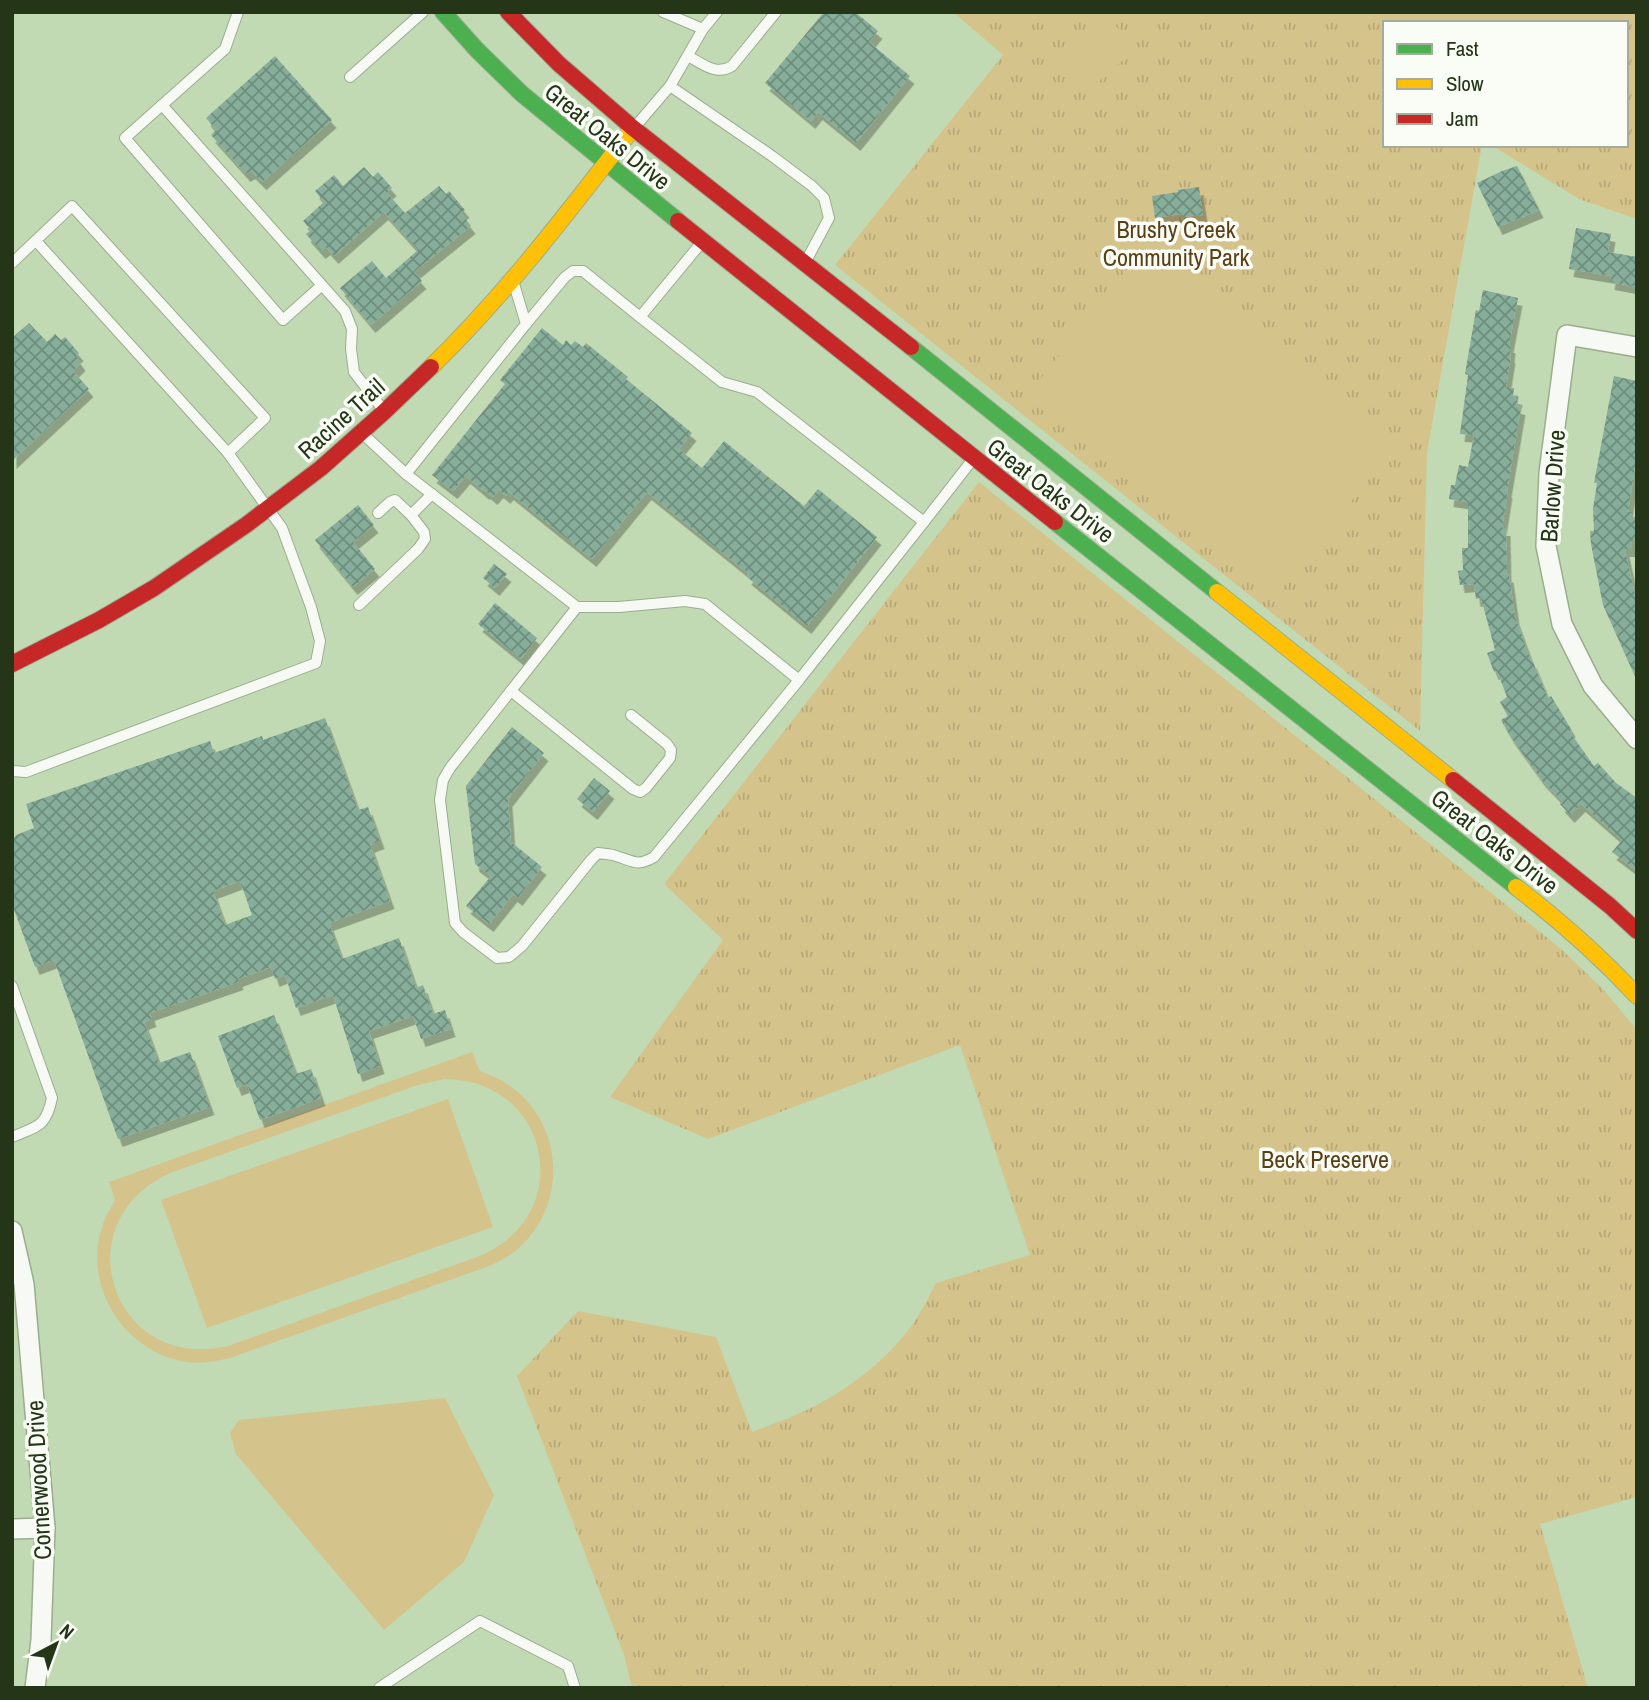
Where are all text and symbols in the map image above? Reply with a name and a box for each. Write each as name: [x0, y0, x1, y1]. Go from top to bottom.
legend: [1383, 21, 1628, 147]
text: Fast: [1446, 34, 1479, 63]
text: Slow: [1446, 69, 1484, 98]
street label: Great Oaks Drive: [538, 75, 678, 197]
text: Jam: [1446, 104, 1479, 133]
park label: Brushy Creek Community Park: [1103, 213, 1249, 273]
street label: Racine Trail: [291, 371, 391, 465]
street label: Barlow Drive: [1532, 429, 1572, 543]
street label: Great Oaks Drive: [981, 430, 1121, 550]
street label: Great Oaks Drive: [1425, 781, 1565, 901]
park label: Beck Preserve: [1261, 1143, 1389, 1175]
street label: Cornerwood Drive: [18, 1399, 58, 1561]
north arrow: [21, 1609, 91, 1679]
text: N: [54, 1618, 80, 1645]

